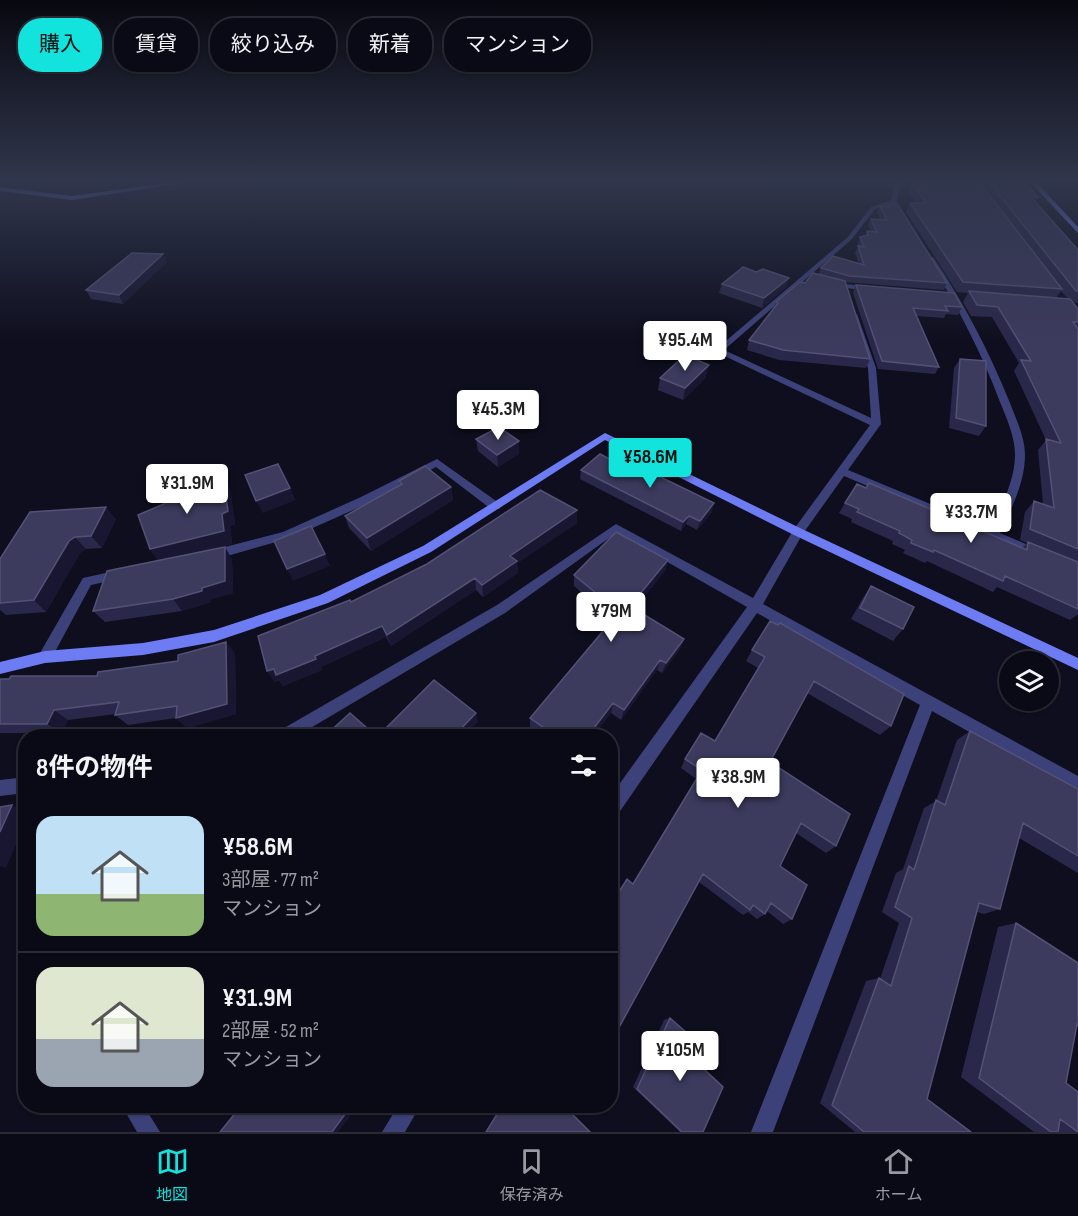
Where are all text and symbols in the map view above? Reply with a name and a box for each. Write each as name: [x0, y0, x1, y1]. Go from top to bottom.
chip: 購入: [18, 18, 102, 72]
chip: 賃貸: [114, 18, 198, 72]
chip: 絞り込み: [210, 18, 336, 72]
chip: 新着: [348, 18, 432, 72]
chip: マンション: [444, 18, 591, 72]
pin: ¥95.4M: [636, 321, 734, 372]
text: ¥95.4M: [657, 328, 713, 352]
pin: ¥45.3M: [449, 390, 547, 441]
text: ¥45.3M: [471, 397, 525, 421]
pin: ¥58.6M: [601, 438, 699, 489]
text: ¥58.6M: [623, 445, 677, 469]
pin: ¥31.9M: [138, 464, 236, 515]
text: ¥31.9M: [160, 471, 214, 495]
pin: ¥33.7M: [922, 493, 1020, 544]
text: ¥33.7M: [944, 500, 998, 524]
pin: ¥79M: [575, 592, 647, 643]
text: ¥79M: [590, 599, 632, 623]
map controls: [999, 651, 1059, 711]
button: layers: [999, 651, 1059, 711]
icon: filters: [567, 749, 600, 782]
text: 8件の物件: [36, 753, 152, 784]
pin: ¥38.9M: [689, 758, 787, 809]
text: ¥38.9M: [711, 765, 766, 789]
text: ¥58.6M: [222, 832, 293, 863]
icon: home: [84, 840, 156, 912]
text: 3部屋 · 77 m²: [222, 868, 319, 892]
text: マンション: [222, 897, 322, 921]
text: ¥31.9M: [222, 983, 292, 1014]
icon: home: [84, 991, 156, 1063]
text: 2部屋 · 52 m²: [222, 1019, 319, 1043]
pin: ¥105M: [638, 1031, 722, 1082]
text: ¥105M: [655, 1038, 705, 1062]
text: マンション: [222, 1048, 322, 1072]
tab: 地図: [156, 1145, 189, 1205]
tab: 保存済み: [500, 1145, 564, 1205]
tab: ホーム: [875, 1145, 922, 1205]

